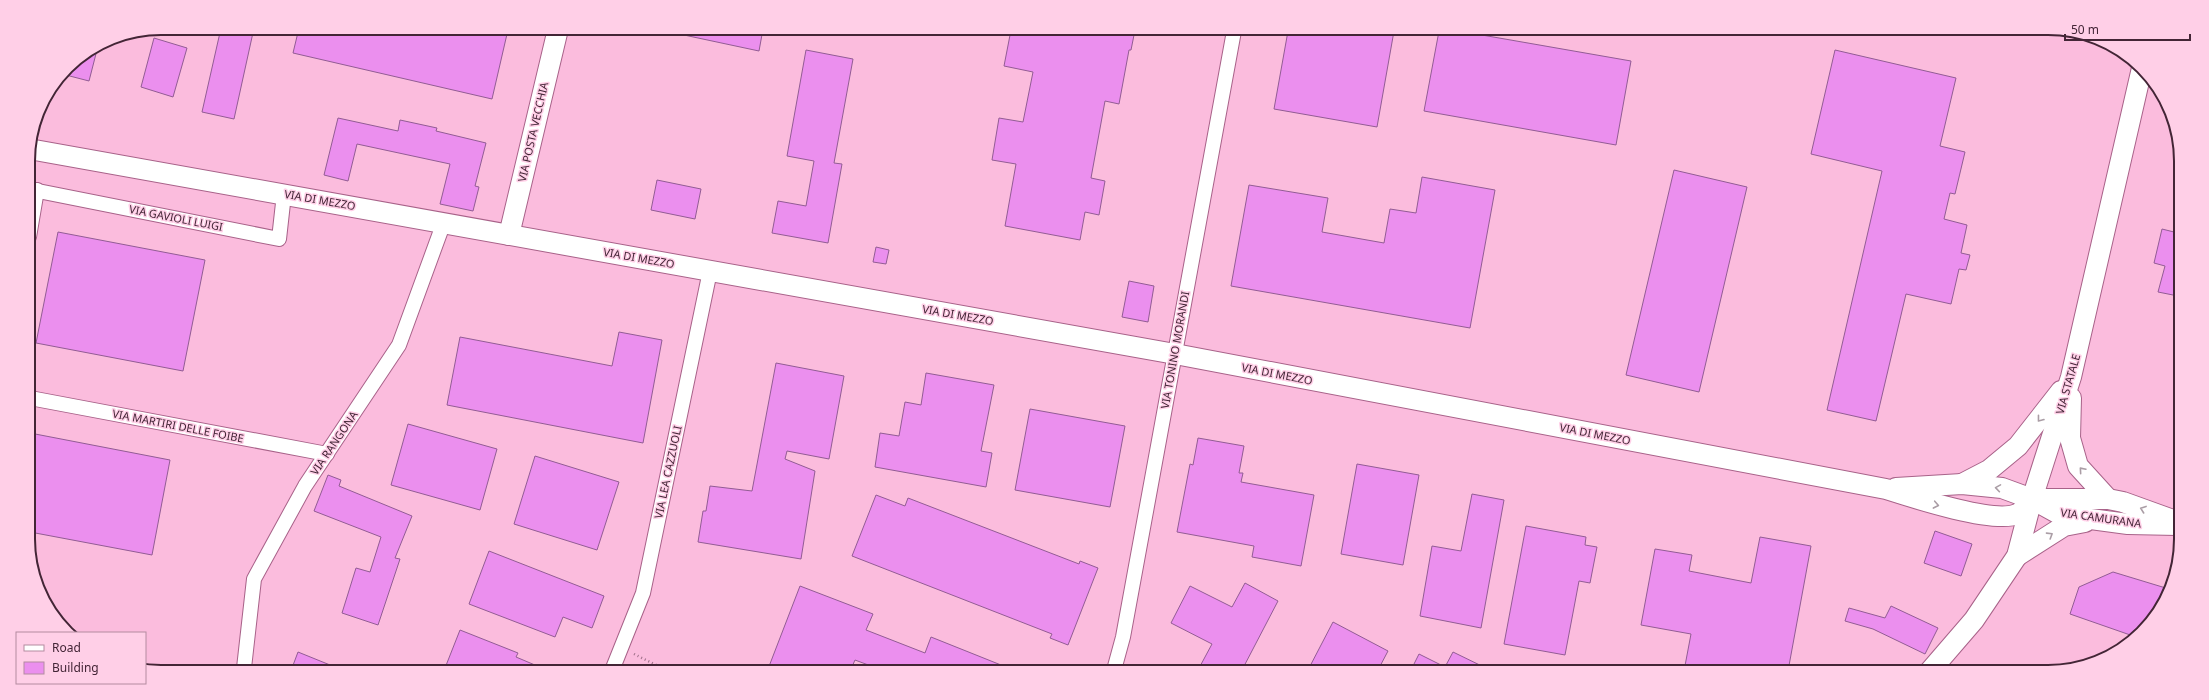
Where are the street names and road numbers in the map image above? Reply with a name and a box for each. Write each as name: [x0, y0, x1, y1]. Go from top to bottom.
street label: VIA POSTA VECCHIA: [514, 80, 552, 183]
street label: VIA DI MEZZO: [283, 186, 357, 213]
street label: VIA GAVIOLI LUIGI: [128, 201, 225, 234]
street label: VIA DI MEZZO: [602, 244, 676, 271]
street label: VIA TONINO MORANDI: [1157, 290, 1192, 410]
street label: VIA DI MEZZO: [921, 301, 995, 328]
street label: VIA STATALE: [2052, 352, 2083, 416]
street label: VIA DI MEZZO: [1240, 359, 1314, 388]
street label: VIA MARTIRI DELLE FOIBE: [111, 405, 245, 446]
street label: VIA RANGONA: [307, 407, 361, 478]
street label: VIA DI MEZZO: [1558, 419, 1632, 448]
street label: VIA LEA CAZZUOLI: [650, 424, 685, 520]
street label: VIA CAMURANA: [2060, 504, 2143, 531]

